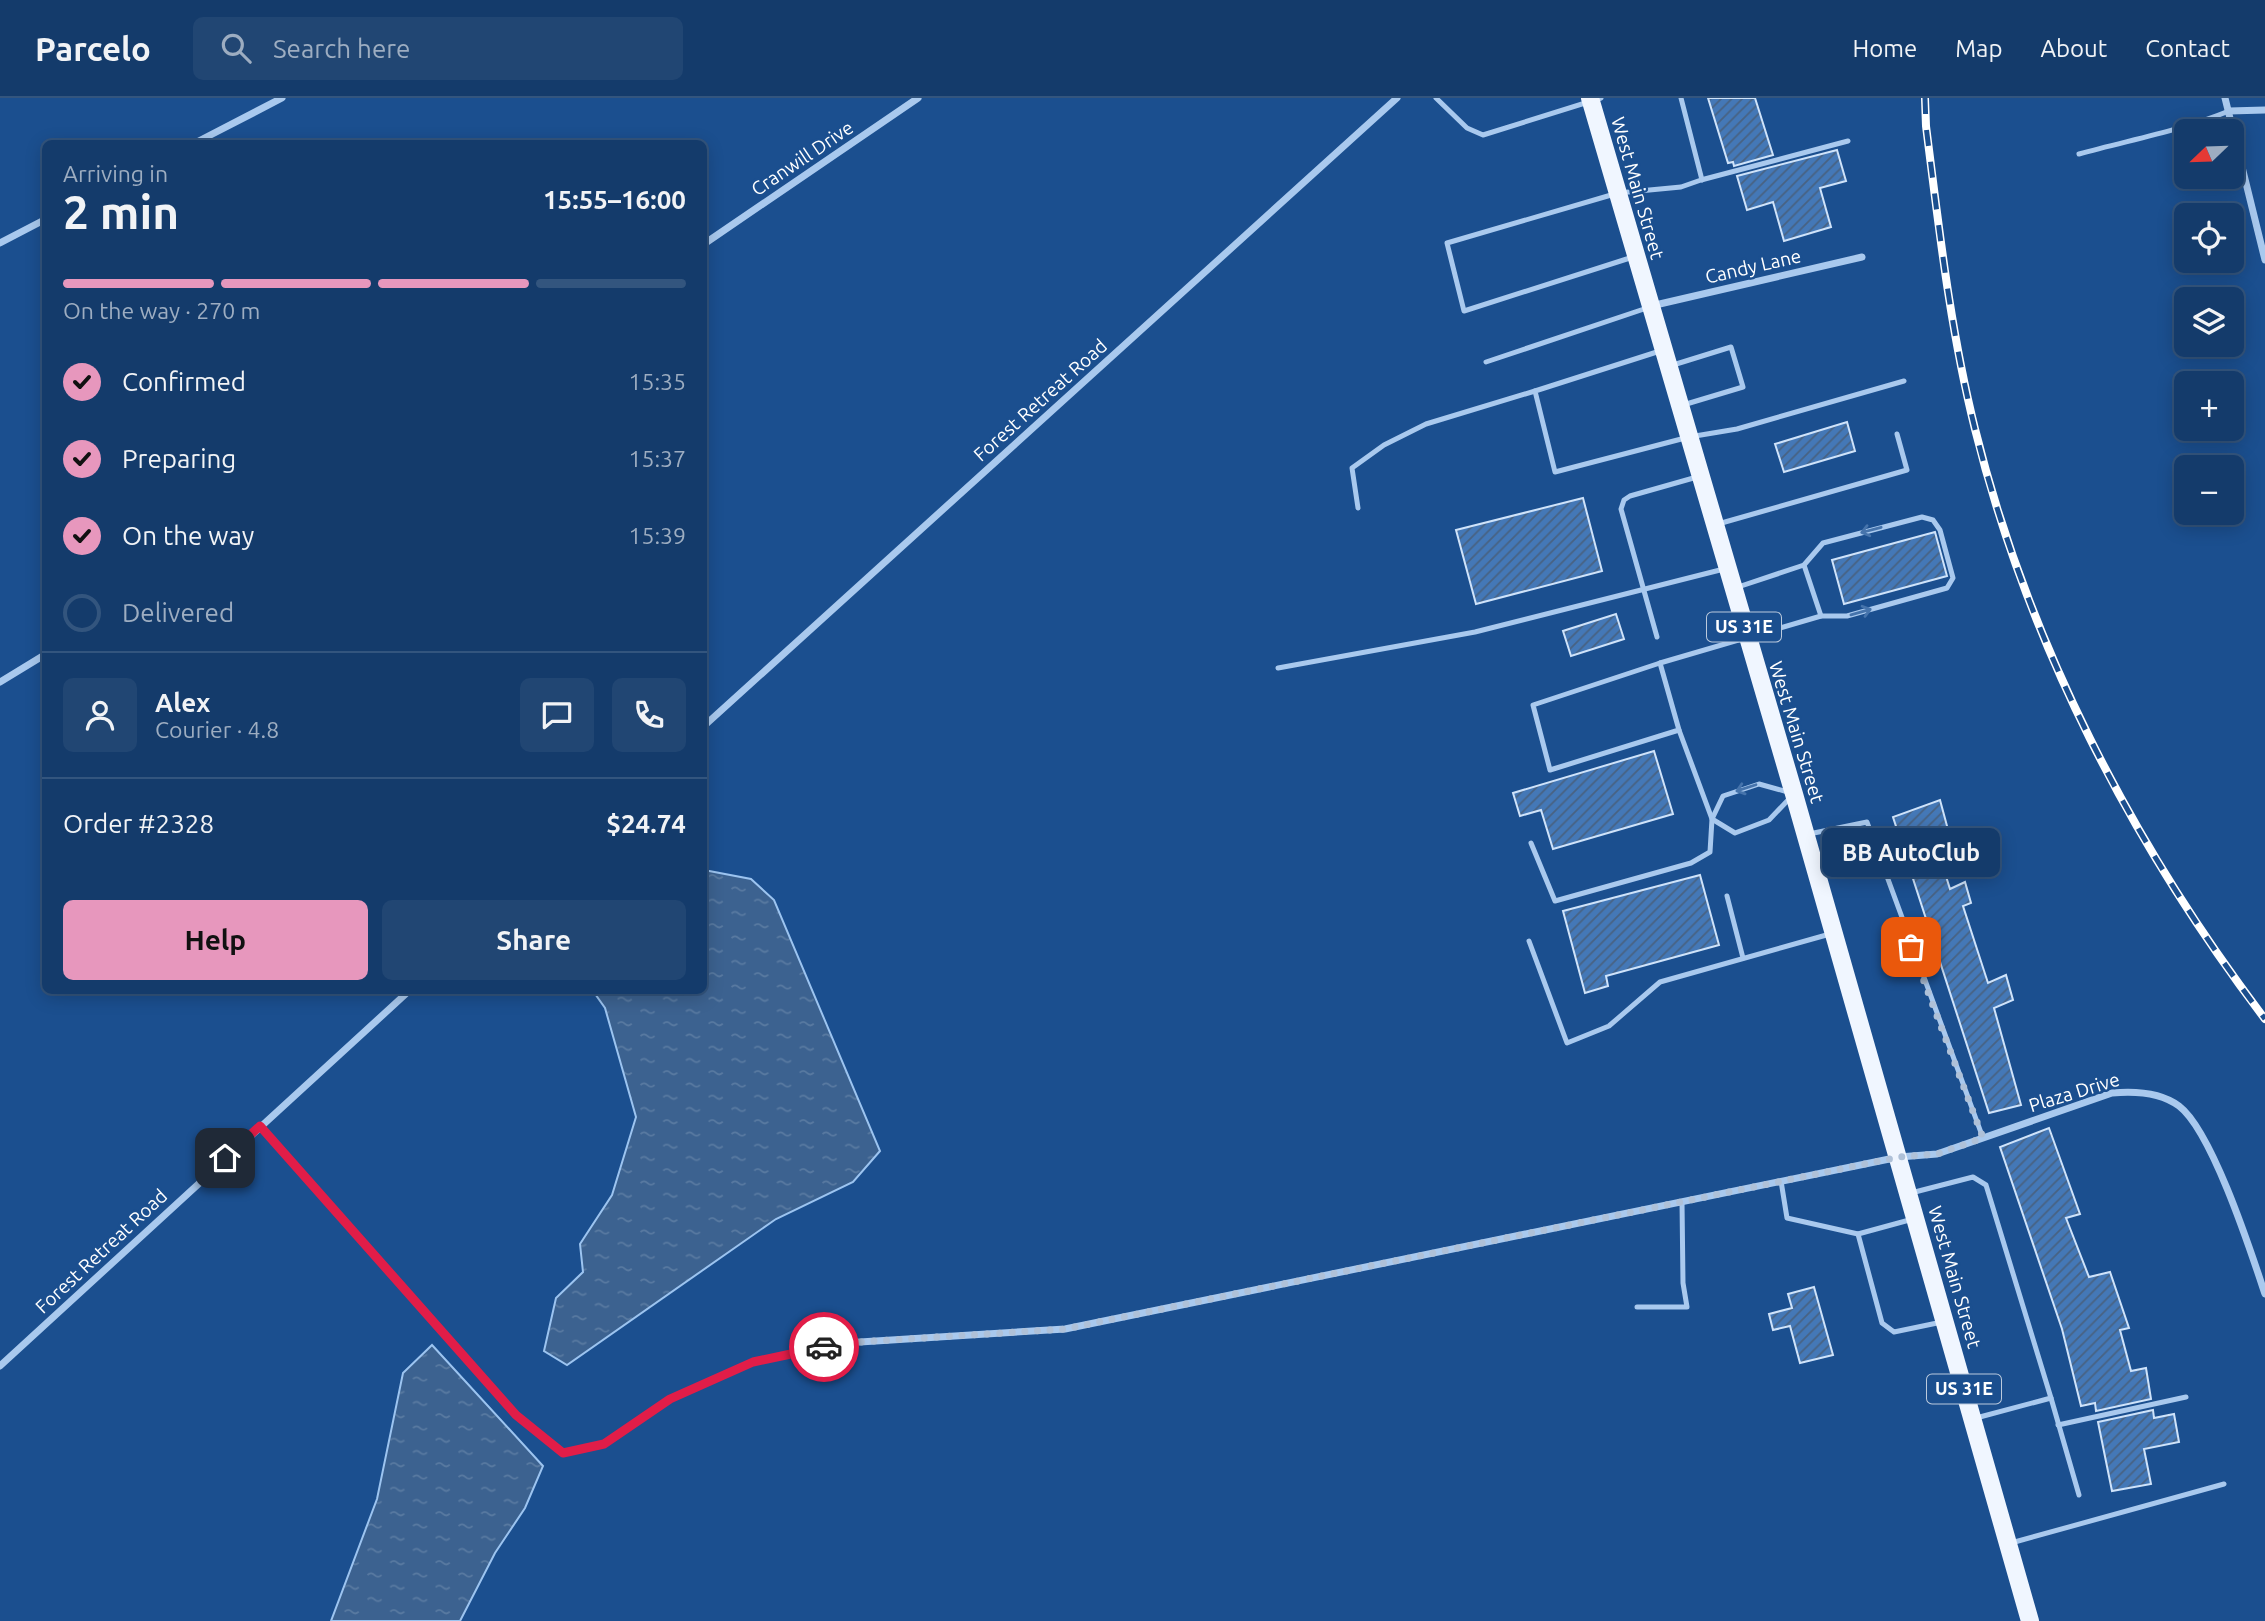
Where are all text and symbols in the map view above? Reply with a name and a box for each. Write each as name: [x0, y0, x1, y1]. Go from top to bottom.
search box: [193, 17, 683, 80]
icon: search: [217, 29, 255, 67]
text: Parcelo: [35, 30, 151, 67]
text: Search here: [273, 34, 410, 63]
text: Home: [1852, 35, 1917, 62]
text: Map: [1955, 35, 2002, 62]
text: About: [2040, 35, 2107, 62]
text: Contact: [2145, 35, 2230, 62]
street label: West Main Street: [1607, 114, 1669, 262]
street label: Cranwill Drive: [747, 116, 857, 200]
north arrow: [2174, 119, 2244, 189]
map controls: [2174, 119, 2244, 525]
text: Arriving in: [63, 161, 168, 186]
text: 15:55–16:00: [543, 185, 686, 214]
text: 2 min: [63, 186, 179, 238]
button: locate: [2174, 203, 2244, 273]
street label: Candy Lane: [1703, 244, 1803, 288]
button: layers: [2174, 287, 2244, 357]
text: On the way · 270 m: [63, 298, 260, 323]
street label: Forest Retreat Road: [969, 334, 1111, 466]
icon: check: [63, 363, 101, 401]
text: Confirmed: [122, 367, 246, 396]
text: 15:35: [628, 369, 686, 394]
button: +: [2174, 371, 2244, 441]
icon: check: [63, 440, 101, 478]
text: Preparing: [122, 444, 236, 473]
text: 15:37: [628, 446, 686, 471]
button: −: [2174, 455, 2244, 525]
icon: check: [63, 517, 101, 555]
text: On the way: [122, 521, 254, 550]
text: 15:39: [628, 523, 686, 548]
one-way arrow: [1860, 525, 1882, 538]
text: Delivered: [122, 598, 234, 627]
one-way arrow: [1850, 605, 1872, 618]
road number: US 31E: [1707, 612, 1781, 642]
street label: West Main Street: [1765, 658, 1829, 806]
button: person: [63, 678, 137, 752]
button: chat: [520, 678, 594, 752]
button: phone: [612, 678, 686, 752]
text: Alex: [155, 688, 210, 717]
text: Courier · 4.8: [155, 717, 279, 742]
one-way arrow: [1736, 783, 1758, 795]
text: Order #2328: [63, 809, 214, 838]
text: $24.74: [606, 809, 686, 838]
callout: BB AutoClub: [1822, 828, 2000, 877]
text: BB AutoClub: [1842, 840, 1980, 865]
button: Help: [63, 900, 368, 980]
button: Share: [382, 900, 686, 980]
pin: [1881, 917, 1941, 977]
icon: bag: [1892, 928, 1930, 966]
street label: Plaza Drive: [2026, 1068, 2122, 1116]
pin: [195, 1128, 255, 1188]
icon: home: [206, 1139, 244, 1177]
street label: Forest Retreat Road: [31, 1184, 171, 1318]
street label: West Main Street: [1924, 1203, 1986, 1351]
courier: [789, 1312, 859, 1382]
icon: car: [805, 1328, 843, 1366]
road number: US 31E: [1927, 1374, 2001, 1404]

